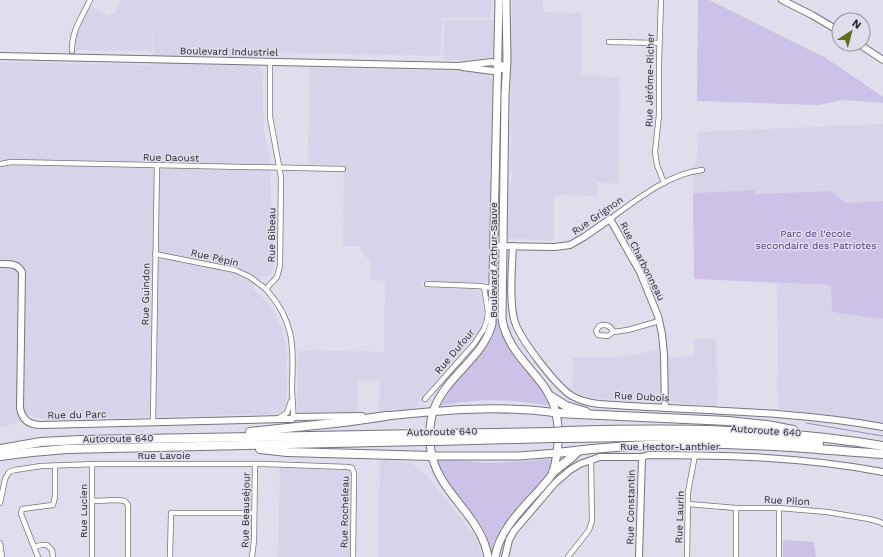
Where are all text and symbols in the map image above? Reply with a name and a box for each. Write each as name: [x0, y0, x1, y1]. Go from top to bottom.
north arrow: [831, 12, 871, 52]
text: N: [849, 17, 864, 32]
street label: Rue Jérôme-Richer: [643, 33, 656, 127]
street label: Boulevard Industriel: [180, 45, 278, 58]
street label: Rue Daoust: [143, 152, 200, 164]
street label: Rue Grignon: [570, 194, 625, 237]
street label: Boulevard Arthur-Sauvé: [488, 202, 499, 318]
street label: Rue Bibeau: [266, 207, 277, 263]
street label: Rue Charbonneau: [618, 220, 667, 302]
park label: Parc de l'école secondaire des Patriotes: [756, 228, 876, 251]
street label: Rue Pépin: [190, 247, 240, 268]
street label: Rue Guindon: [139, 263, 152, 325]
street label: Rue Dufour: [432, 327, 476, 376]
street label: Rue Dubois: [614, 390, 670, 403]
street label: Rue du Parc: [47, 408, 107, 421]
street label: Autoroute 640: [730, 423, 802, 438]
street label: Autoroute 640: [407, 425, 477, 438]
street label: Autoroute 640: [83, 432, 153, 445]
street label: Rue Hector-Lanthier: [620, 441, 720, 452]
street label: Rue Lavoie: [138, 450, 191, 461]
street label: Rue Constantin: [624, 469, 637, 545]
street label: Rue Beauséjour: [239, 472, 252, 548]
street label: Rue Rocheleau: [338, 476, 351, 548]
street label: Rue Lucien: [78, 484, 89, 538]
street label: Rue Laurin: [673, 491, 686, 544]
street label: Rue Pilon: [764, 494, 810, 507]

